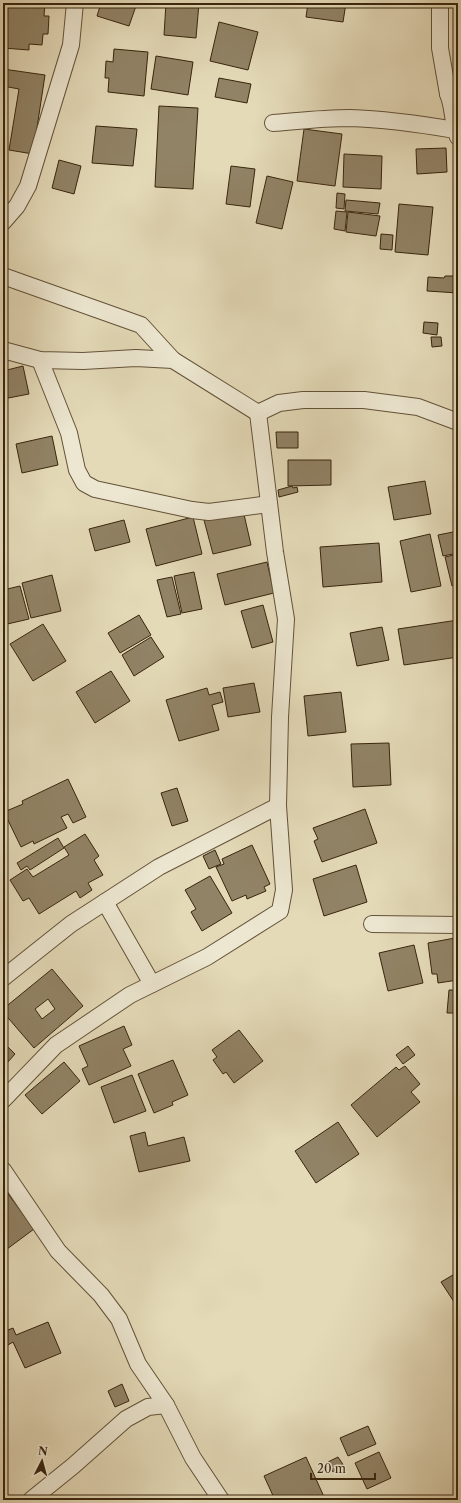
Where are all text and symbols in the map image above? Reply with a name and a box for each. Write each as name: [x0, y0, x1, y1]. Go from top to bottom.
north arrow: [22, 1441, 62, 1481]
text: N: [38, 1444, 49, 1459]
scale bar: [311, 1455, 375, 1481]
text: 20 m: [317, 1461, 346, 1476]

